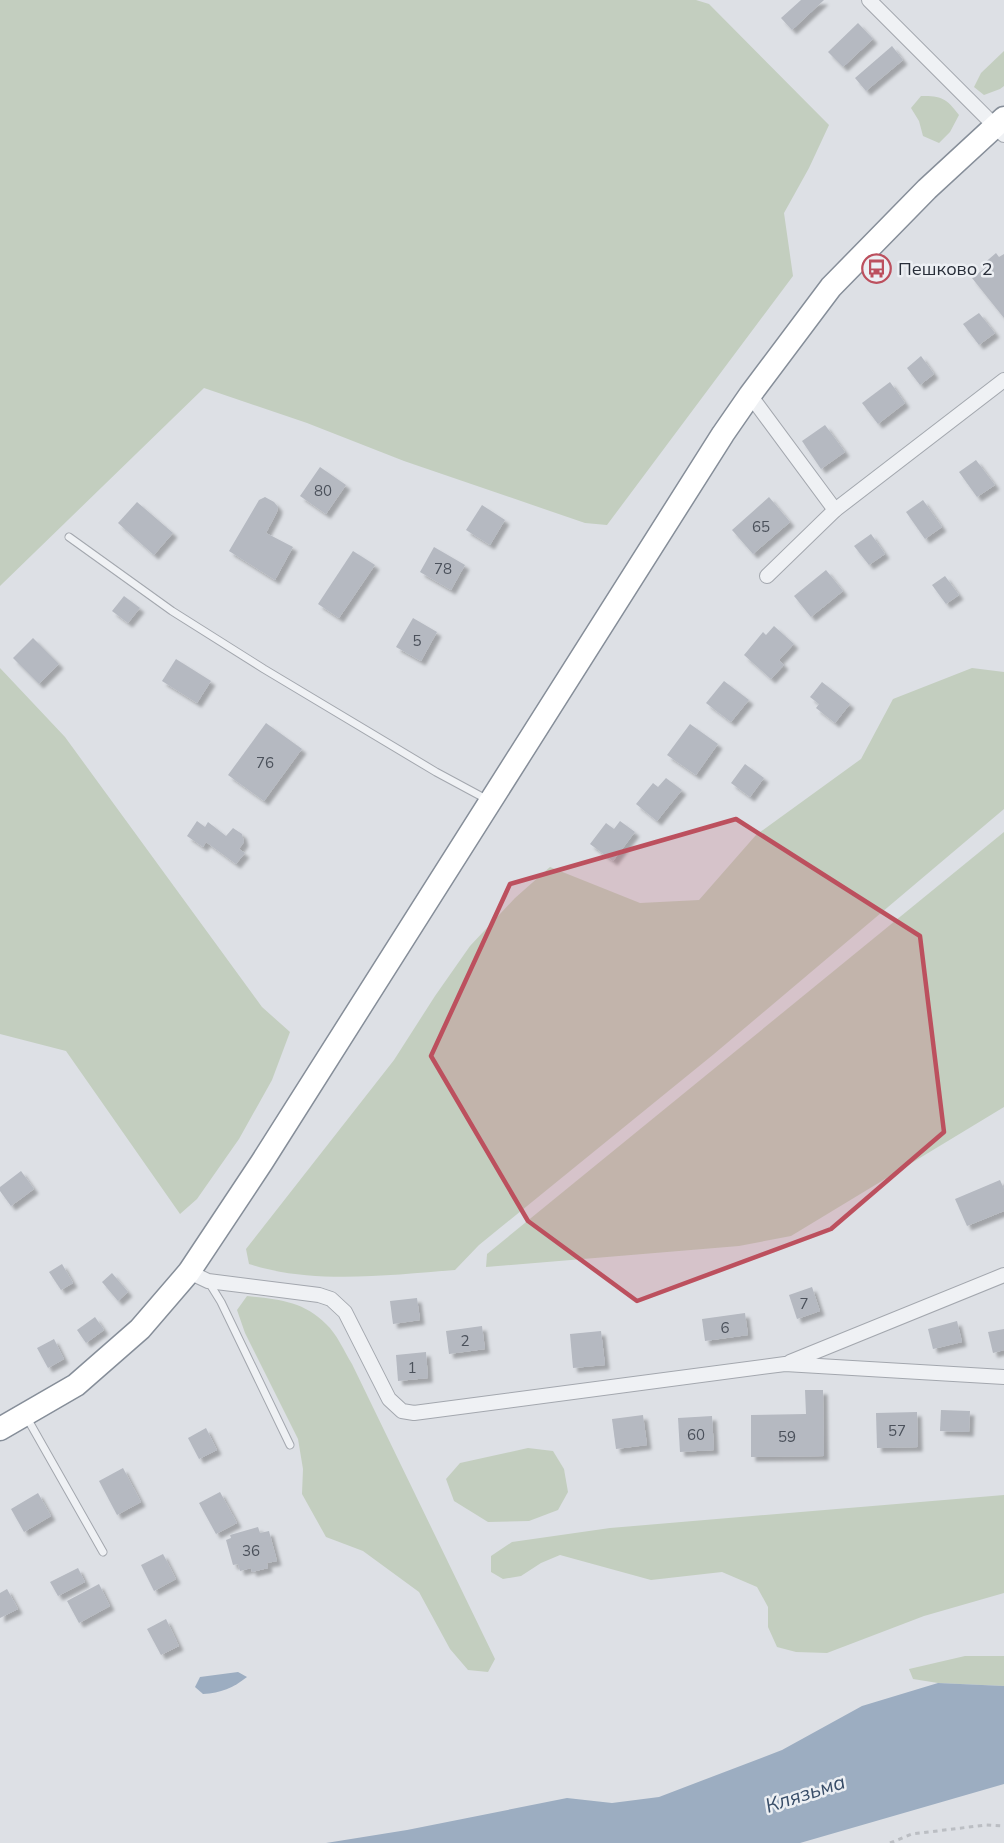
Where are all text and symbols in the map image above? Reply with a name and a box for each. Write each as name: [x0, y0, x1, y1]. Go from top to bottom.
bus stop icon: Пешково 2: [861, 252, 893, 284]
place label: Пешково 2: [898, 257, 993, 280]
house number: 80: [314, 481, 332, 500]
house number: 65: [752, 517, 770, 536]
house number: 78: [434, 559, 452, 578]
house number: 5: [412, 631, 422, 650]
house number: 76: [256, 753, 274, 772]
house number: 7: [799, 1294, 809, 1313]
house number: 6: [720, 1318, 730, 1337]
house number: 2: [460, 1331, 470, 1350]
house number: 1: [407, 1358, 417, 1377]
house number: 57: [888, 1421, 906, 1440]
house number: 60: [687, 1425, 705, 1444]
house number: 59: [778, 1427, 796, 1446]
house number: 36: [242, 1541, 260, 1560]
water label: Клязьма: [762, 1768, 848, 1818]

